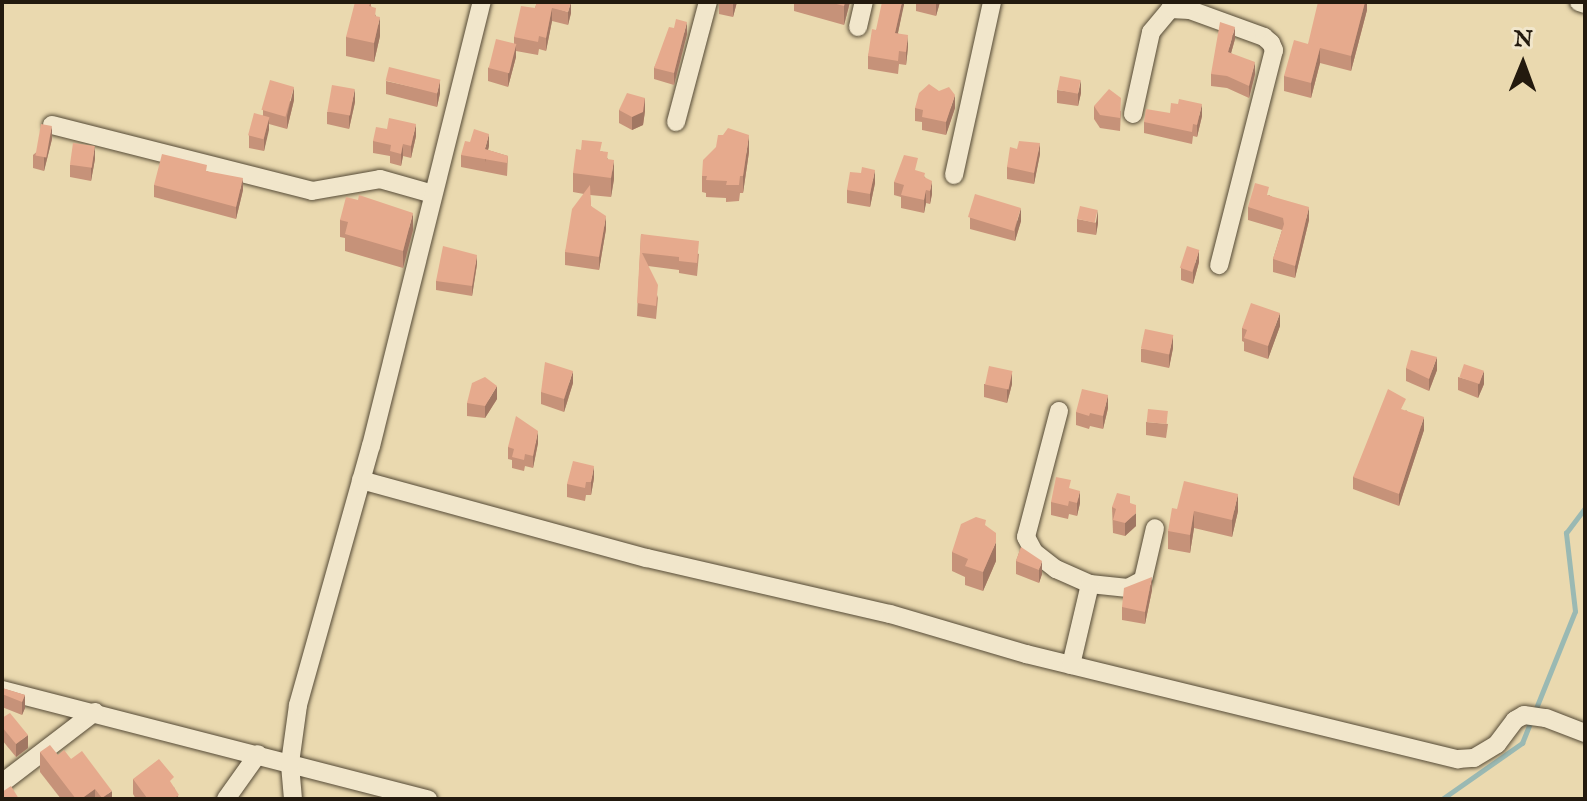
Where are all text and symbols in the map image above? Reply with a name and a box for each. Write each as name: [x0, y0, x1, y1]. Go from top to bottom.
north arrow: [1483, 24, 1563, 104]
text: N: [1514, 26, 1533, 54]

